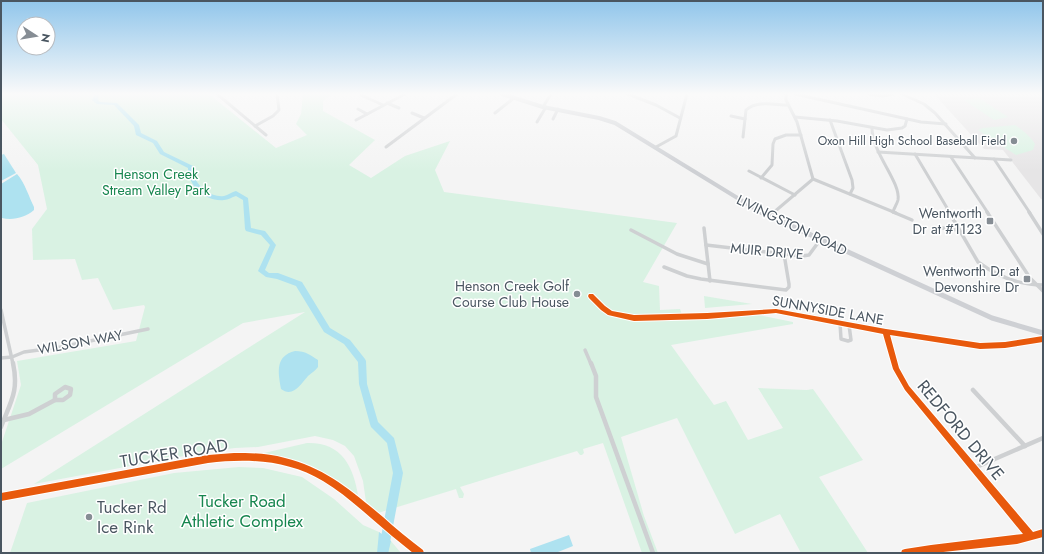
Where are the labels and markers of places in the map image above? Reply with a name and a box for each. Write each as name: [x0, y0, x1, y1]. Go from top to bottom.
place label: Oxon Hill High School Baseball Field: [818, 132, 1006, 150]
marker: Oxon Hill High School Baseball Field: [1009, 136, 1019, 146]
place label: Wentworth Dr at #1123: [913, 203, 982, 239]
marker: Wentworth Dr at #1123: [985, 216, 995, 226]
place label: Wentworth Dr at Devonshire Dr: [923, 261, 1020, 297]
marker: Wentworth Dr at Devonshire Dr: [1022, 274, 1032, 284]
place label: Henson Creek Golf Course Club House: [452, 276, 570, 312]
marker: Henson Creek Golf Course Club House: [572, 289, 582, 299]
place label: Tucker Rd Ice Rink: [97, 495, 167, 539]
marker: Tucker Rd Ice Rink: [84, 512, 94, 522]

